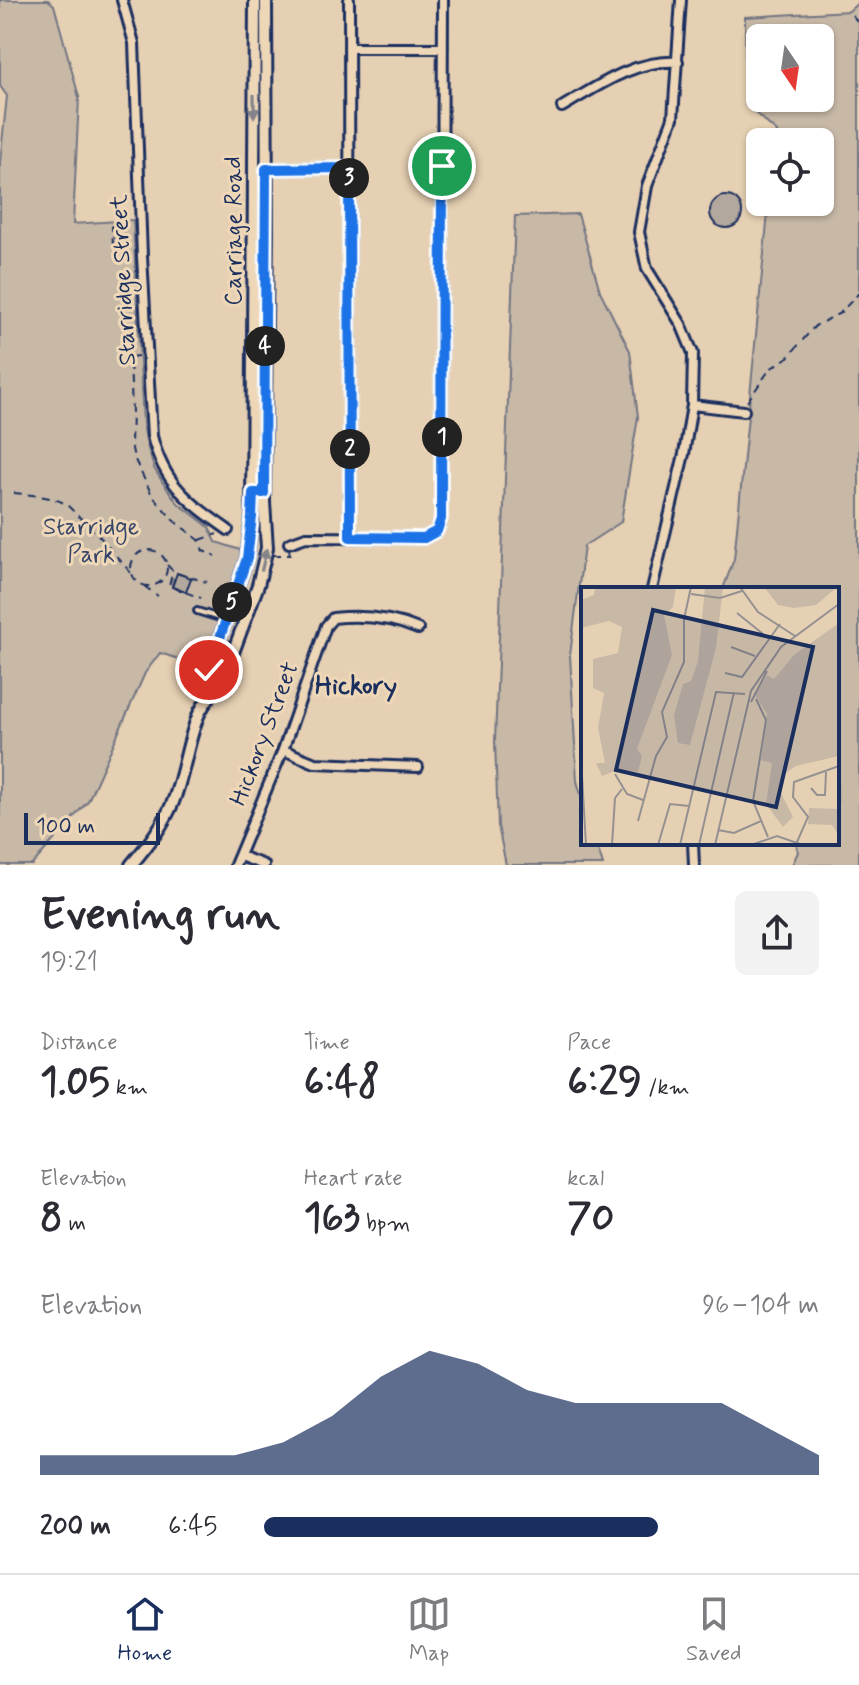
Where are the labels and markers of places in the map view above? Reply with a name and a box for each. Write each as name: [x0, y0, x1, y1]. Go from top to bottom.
pin: [408, 132, 476, 200]
pin: 3: [329, 158, 369, 198]
pin: 4: [245, 326, 285, 366]
pin: 1: [422, 417, 462, 457]
pin: 2: [330, 429, 370, 469]
pin: 5: [212, 582, 252, 622]
pin: [175, 636, 243, 704]

